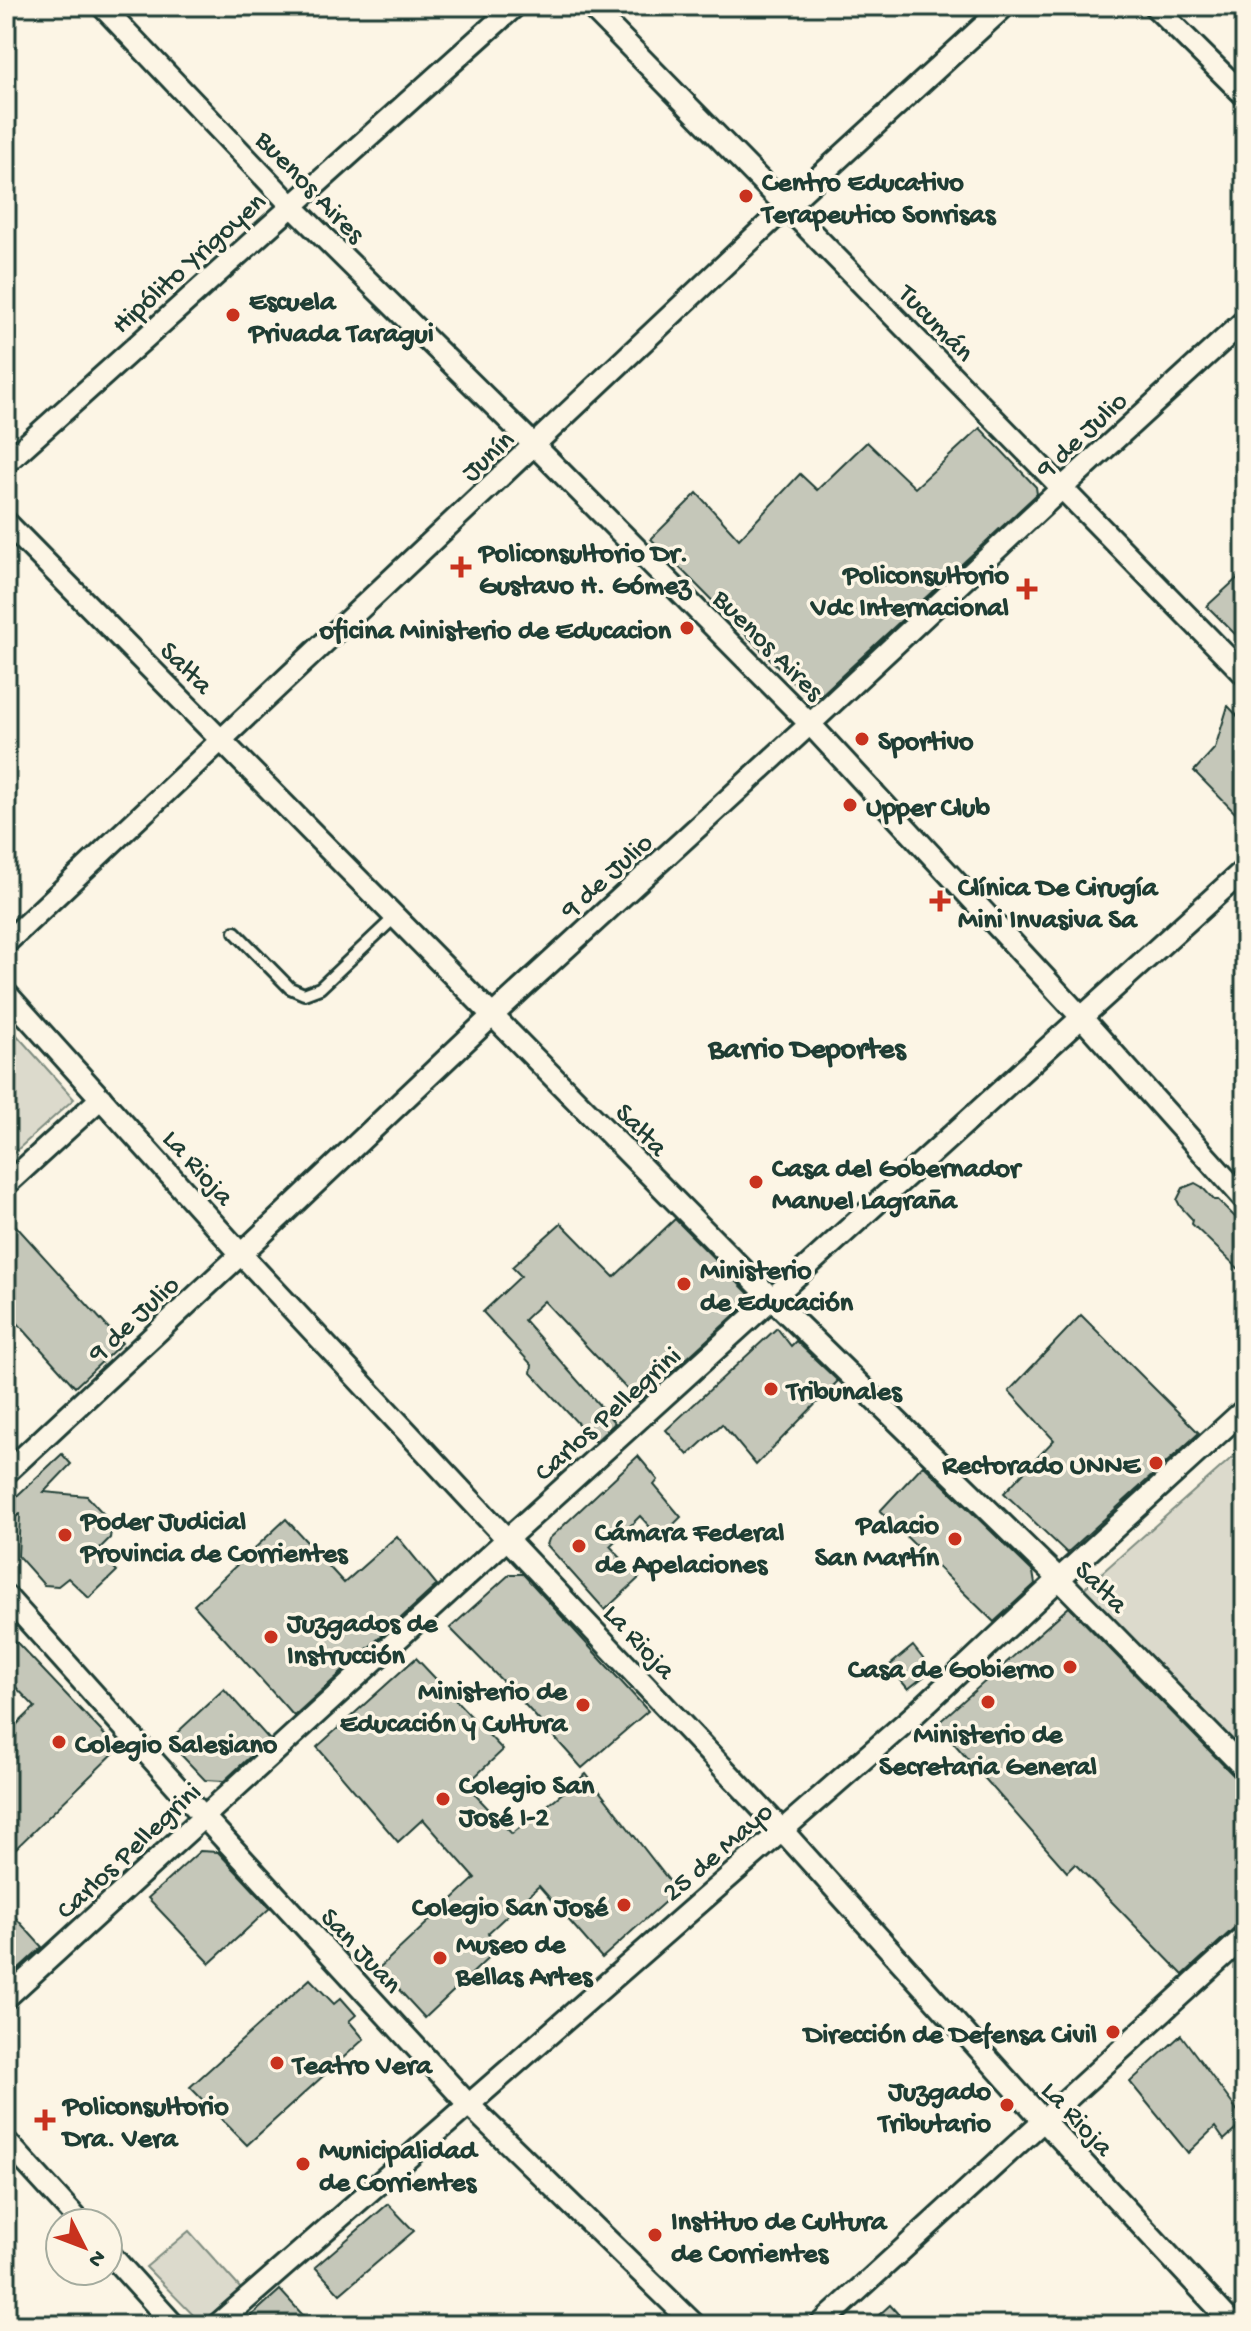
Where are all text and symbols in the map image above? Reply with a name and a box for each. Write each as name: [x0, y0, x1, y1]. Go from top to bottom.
street label: Buenos Aires: [246, 124, 371, 252]
place label: Centro Educativo Terapeutico Sonrisas: [760, 168, 997, 233]
street label: Hipólito Yrigoyen: [106, 186, 274, 342]
marker: Centro Educativo Terapeutico Sonrisas: [737, 187, 755, 205]
street label: Tucumán: [888, 277, 980, 370]
place label: Escuela Privada Taragui: [247, 287, 434, 352]
marker: Escuela Privada Taragui: [224, 306, 242, 324]
street label: 9 de Julio: [1030, 386, 1136, 488]
street label: Junín: [456, 424, 523, 490]
place label: Policonsultorio Dr. Gustavo H. Gómez: [477, 539, 693, 604]
marker: Policonsultorio Dr. Gustavo H. Gómez: [450, 556, 472, 578]
place label: Policonsultorio Vdc Internacional: [809, 561, 1009, 626]
marker: Policonsultorio Vdc Internacional: [1016, 578, 1038, 600]
street label: Buenos Aires: [704, 583, 830, 709]
place label: oficina Ministerio de Educacion: [319, 616, 672, 649]
marker: oficina Ministerio de Educacion: [678, 619, 696, 637]
street label: Salta: [151, 636, 219, 704]
place label: Sportivo: [878, 727, 974, 760]
marker: Sportivo: [853, 730, 871, 748]
place label: Upper Club: [866, 793, 990, 826]
marker: Upper Club: [841, 796, 859, 814]
street label: 9 de Julio: [554, 827, 661, 928]
place label: Clínica De Cirugía Mini Invasiva Sa: [958, 873, 1159, 938]
marker: Clínica De Cirugía Mini Invasiva Sa: [929, 890, 951, 912]
district label: Barrio Deportes: [707, 1034, 908, 1069]
street label: Salta: [606, 1097, 674, 1166]
street label: La Rioja: [154, 1124, 240, 1215]
place label: Casa del Gobernador Manuel Lagraña: [772, 1154, 1023, 1219]
marker: Casa del Gobernador Manuel Lagraña: [747, 1173, 765, 1191]
place label: Ministerio de Educación: [700, 1256, 854, 1321]
street label: 9 de Julio: [82, 1270, 188, 1372]
marker: Ministerio de Educación: [675, 1275, 693, 1293]
street label: Carlos Pellegrini: [529, 1341, 689, 1490]
place label: Tribunales: [785, 1377, 903, 1410]
marker: Tribunales: [762, 1380, 780, 1398]
place label: Rectorado UNNE: [941, 1451, 1142, 1484]
marker: Rectorado UNNE: [1147, 1454, 1165, 1472]
place label: Poder Judicial Provincia de Corrientes: [79, 1507, 349, 1572]
place label: Palacio San Martín: [815, 1511, 940, 1576]
place label: Cámara Federal de Apelaciones: [595, 1518, 785, 1583]
marker: Poder Judicial Provincia de Corrientes: [56, 1526, 74, 1544]
marker: Palacio San Martín: [946, 1530, 964, 1548]
marker: Cámara Federal de Apelaciones: [570, 1537, 588, 1555]
street label: Salta: [1066, 1555, 1134, 1623]
street label: La Rioja: [594, 1598, 682, 1689]
place label: Juzgados de Instrucción: [286, 1609, 439, 1674]
marker: Juzgados de Instrucción: [262, 1628, 280, 1646]
place label: Casa de Gobierno: [848, 1655, 1054, 1688]
marker: Casa de Gobierno: [1061, 1658, 1079, 1676]
place label: Ministerio de Educación y Cultura: [340, 1677, 569, 1742]
marker: Ministerio de Secretaria General: [979, 1693, 997, 1711]
marker: Ministerio de Educación y Cultura: [574, 1696, 592, 1714]
place label: Ministerio de Secretaria General: [879, 1720, 1097, 1785]
place label: Colegio Salesiano: [75, 1730, 278, 1763]
marker: Colegio Salesiano: [50, 1733, 68, 1751]
place label: Colegio San José I-2: [458, 1771, 595, 1836]
street label: Carlos Pellegrini: [51, 1777, 209, 1928]
marker: Colegio San José I-2: [434, 1790, 452, 1808]
street label: 25 de Mayo: [657, 1796, 781, 1910]
place label: Colegio San José: [412, 1893, 610, 1926]
marker: Colegio San José: [615, 1896, 633, 1914]
street label: San Juan: [312, 1902, 408, 2002]
place label: Museo de Bellas Artes: [455, 1930, 594, 1995]
marker: Museo de Bellas Artes: [431, 1949, 449, 1967]
place label: Dirección de Defensa Civil: [801, 2020, 1097, 2053]
marker: Dirección de Defensa Civil: [1104, 2023, 1122, 2041]
place label: Teatro Vera: [291, 2051, 433, 2084]
marker: Teatro Vera: [268, 2054, 286, 2072]
street label: La Rioja: [1032, 2075, 1120, 2166]
place label: Juzgado Tributario: [877, 2077, 991, 2142]
place label: Policonsultorio Dra. Vera: [60, 2092, 229, 2157]
marker: Juzgado Tributario: [998, 2096, 1016, 2114]
marker: Policonsultorio Dra. Vera: [34, 2109, 56, 2131]
place label: Municipalidad de Corrientes: [319, 2136, 479, 2201]
marker: Municipalidad de Corrientes: [294, 2155, 312, 2173]
north arrow: [44, 2207, 124, 2287]
place label: Instituo de Cultura de Corrientes: [671, 2207, 888, 2272]
marker: Instituo de Cultura de Corrientes: [646, 2226, 664, 2244]
text: N: [81, 2244, 110, 2272]

